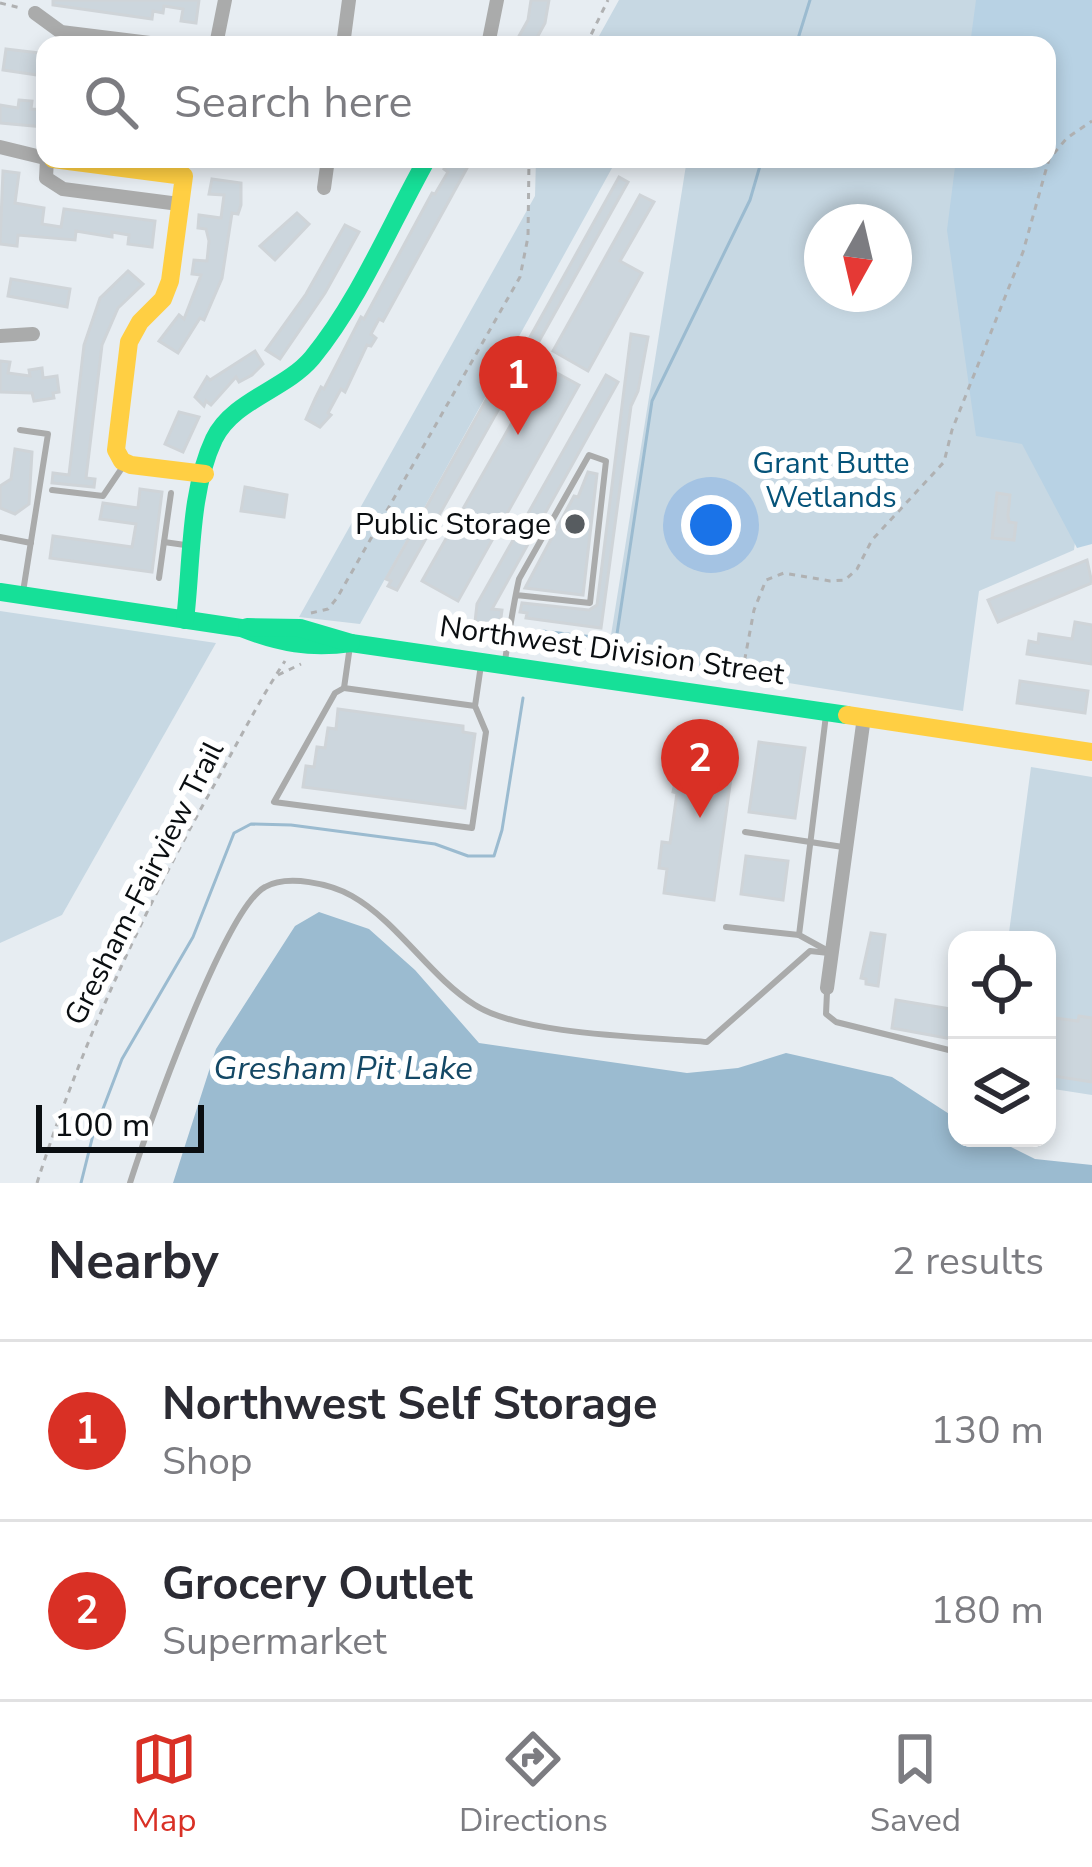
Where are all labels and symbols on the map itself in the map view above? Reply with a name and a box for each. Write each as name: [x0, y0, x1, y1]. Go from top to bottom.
north arrow: [804, 204, 912, 312]
pin: 1: [479, 336, 557, 435]
park label: Grant Butte Wetlands: [752, 443, 910, 518]
your location: [681, 495, 741, 555]
place label: Public Storage: [355, 504, 551, 545]
marker: Public Storage: [562, 511, 588, 537]
street label: Northwest Division Street: [437, 606, 787, 695]
pin: 2: [661, 719, 739, 818]
street label: Gresham-Fairview Trail: [55, 734, 234, 1032]
water label: Gresham Pit Lake: [213, 1046, 473, 1091]
scale bar: [36, 1099, 204, 1152]

